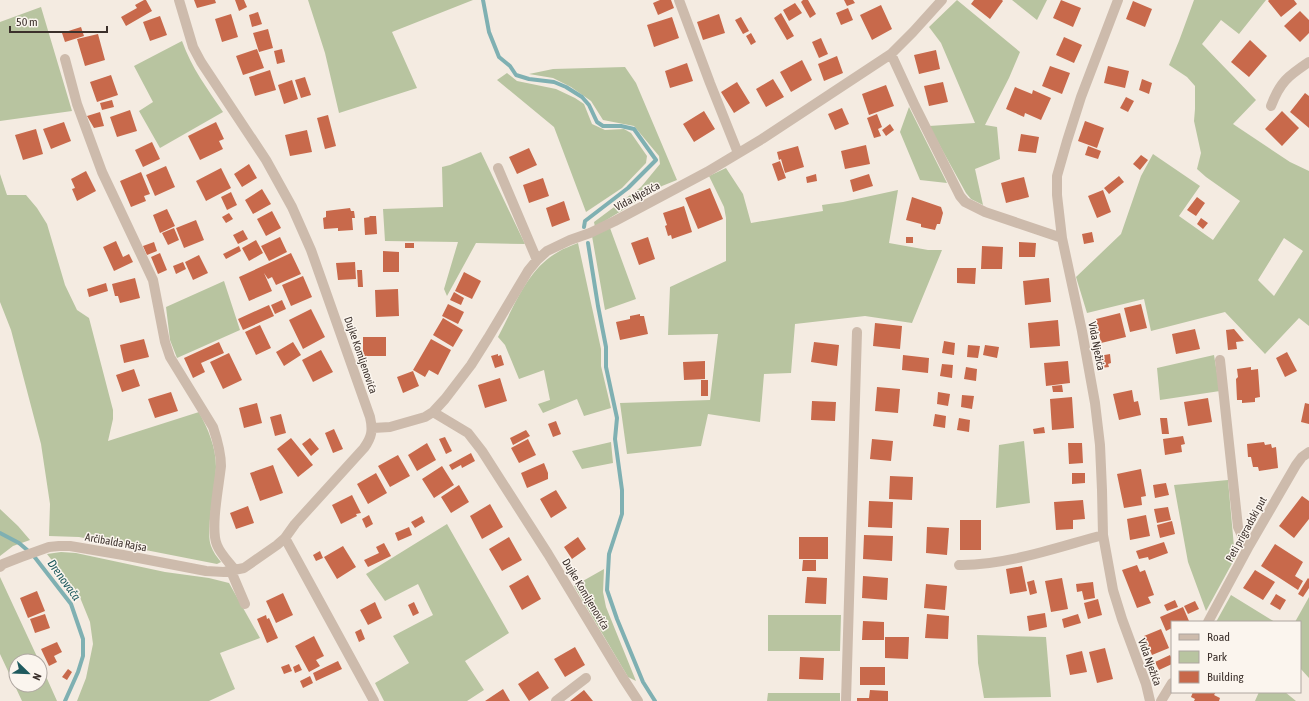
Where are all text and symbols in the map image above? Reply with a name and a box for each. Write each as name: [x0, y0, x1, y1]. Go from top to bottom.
scale bar: [10, 8, 107, 34]
text: 50 m: [16, 15, 38, 29]
street label: Vida Nježića: [612, 179, 662, 213]
street label: Dujke Komljenovića: [342, 315, 380, 395]
street label: Vida Nježića: [1086, 321, 1108, 371]
street label: Peti prigradski put: [1223, 494, 1269, 564]
street label: Arčibalda Rajsa: [84, 531, 148, 553]
street label: Dujke Komljenovića: [560, 556, 612, 632]
water label: Drenovača: [44, 557, 84, 604]
legend: [1171, 621, 1301, 693]
text: Road: [1207, 630, 1230, 644]
street label: Vida Nježića: [1136, 637, 1164, 687]
text: Park: [1207, 650, 1228, 664]
north arrow: [8, 653, 48, 693]
text: Building: [1207, 670, 1245, 684]
text: N: [30, 672, 44, 682]

